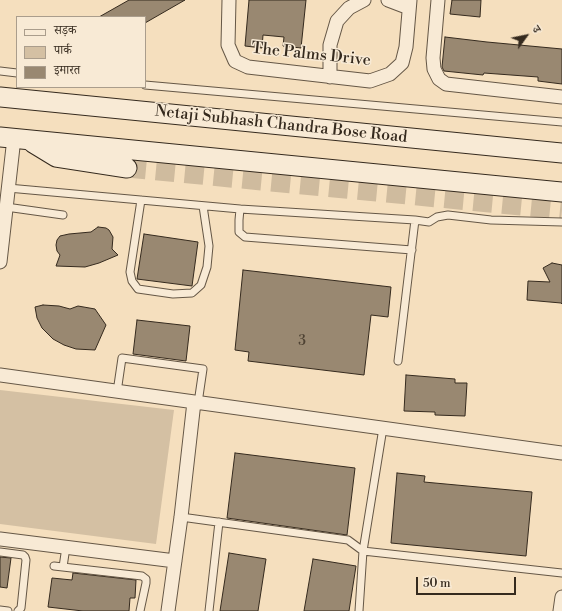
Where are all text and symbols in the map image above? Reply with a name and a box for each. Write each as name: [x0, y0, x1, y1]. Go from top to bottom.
legend: [16, 16, 146, 88]
north arrow: [506, 16, 546, 56]
text: सड़क: [54, 23, 77, 38]
text: उ: [529, 23, 543, 36]
street label: The Palms Drive: [250, 39, 372, 71]
text: पार्क: [54, 43, 72, 58]
text: इमारत: [54, 63, 80, 78]
street label: Netaji Subhash Chandra Bose Road: [154, 102, 408, 148]
house number: 3: [298, 334, 306, 350]
scale bar: [418, 569, 518, 595]
text: 50 m: [423, 576, 451, 591]

